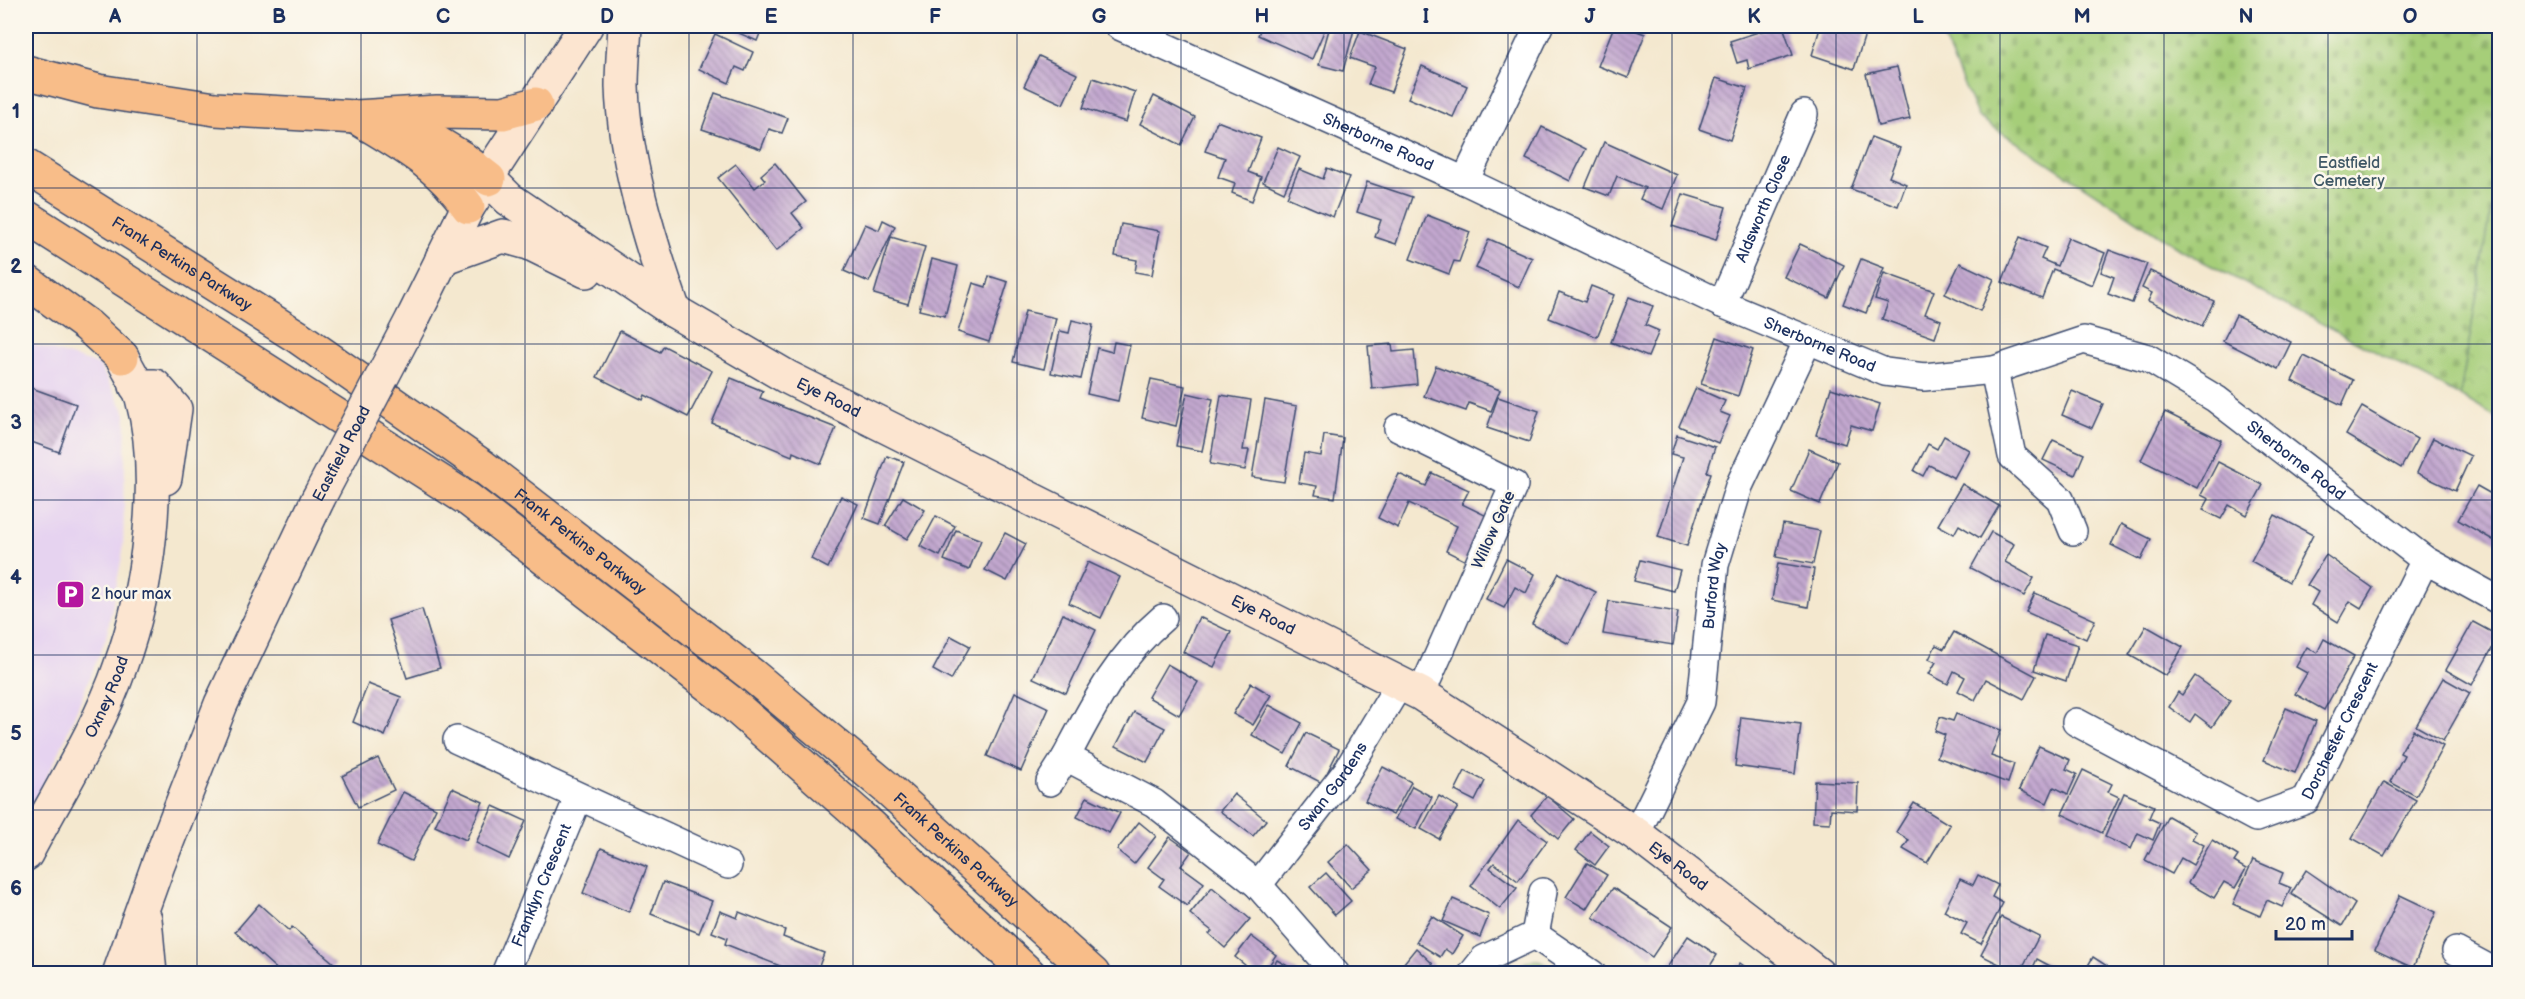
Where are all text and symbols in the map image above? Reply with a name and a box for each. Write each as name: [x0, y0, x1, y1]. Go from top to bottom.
text: A: [108, 5, 122, 29]
text: B: [272, 5, 286, 29]
text: C: [436, 5, 450, 29]
text: D: [600, 5, 614, 29]
text: E: [765, 5, 778, 29]
text: F: [929, 5, 941, 29]
text: G: [1092, 5, 1107, 29]
text: H: [1255, 5, 1269, 29]
text: I: [1423, 5, 1429, 29]
text: J: [1585, 5, 1597, 29]
text: K: [1747, 5, 1761, 29]
text: L: [1912, 5, 1924, 29]
text: M: [2073, 5, 2091, 29]
text: N: [2238, 5, 2254, 29]
text: O: [2403, 5, 2418, 29]
text: 1: [12, 100, 20, 124]
street label: Sherborne Road: [1320, 109, 1437, 175]
street label: Aldsworth Close: [1732, 151, 1795, 265]
park label: Eastfield Cemetery: [2313, 154, 2385, 191]
street label: Frank Perkins Parkway: [108, 213, 256, 315]
text: 2: [10, 255, 22, 279]
street label: Sherborne Road: [1761, 313, 1878, 377]
street label: Eye Road: [793, 374, 864, 422]
street label: Eastfield Road: [309, 403, 375, 505]
text: 3: [10, 411, 22, 435]
street label: Sherborne Road: [2243, 417, 2349, 505]
street label: Frank Perkins Parkway: [510, 485, 650, 599]
street label: Willow Gate: [1468, 487, 1520, 572]
street label: Burford Way: [1699, 540, 1731, 630]
text: 4: [10, 566, 22, 590]
parking icon: 2 hour max: [54, 578, 86, 610]
place label: 2 hour max: [91, 585, 172, 604]
street label: Eye Road: [1228, 591, 1298, 639]
street label: Oxney Road: [81, 653, 133, 741]
street label: Dorchester Crescent: [2298, 659, 2382, 803]
text: 5: [10, 722, 22, 746]
street label: Swan Gardens: [1295, 739, 1372, 834]
street label: Frank Perkins Parkway: [889, 789, 1023, 912]
street label: Franklyn Crescent: [508, 821, 576, 950]
street label: Eye Road: [1645, 838, 1711, 895]
text: 6: [10, 877, 22, 901]
scale bar: [2276, 903, 2352, 941]
text: 20 m: [2285, 914, 2326, 935]

